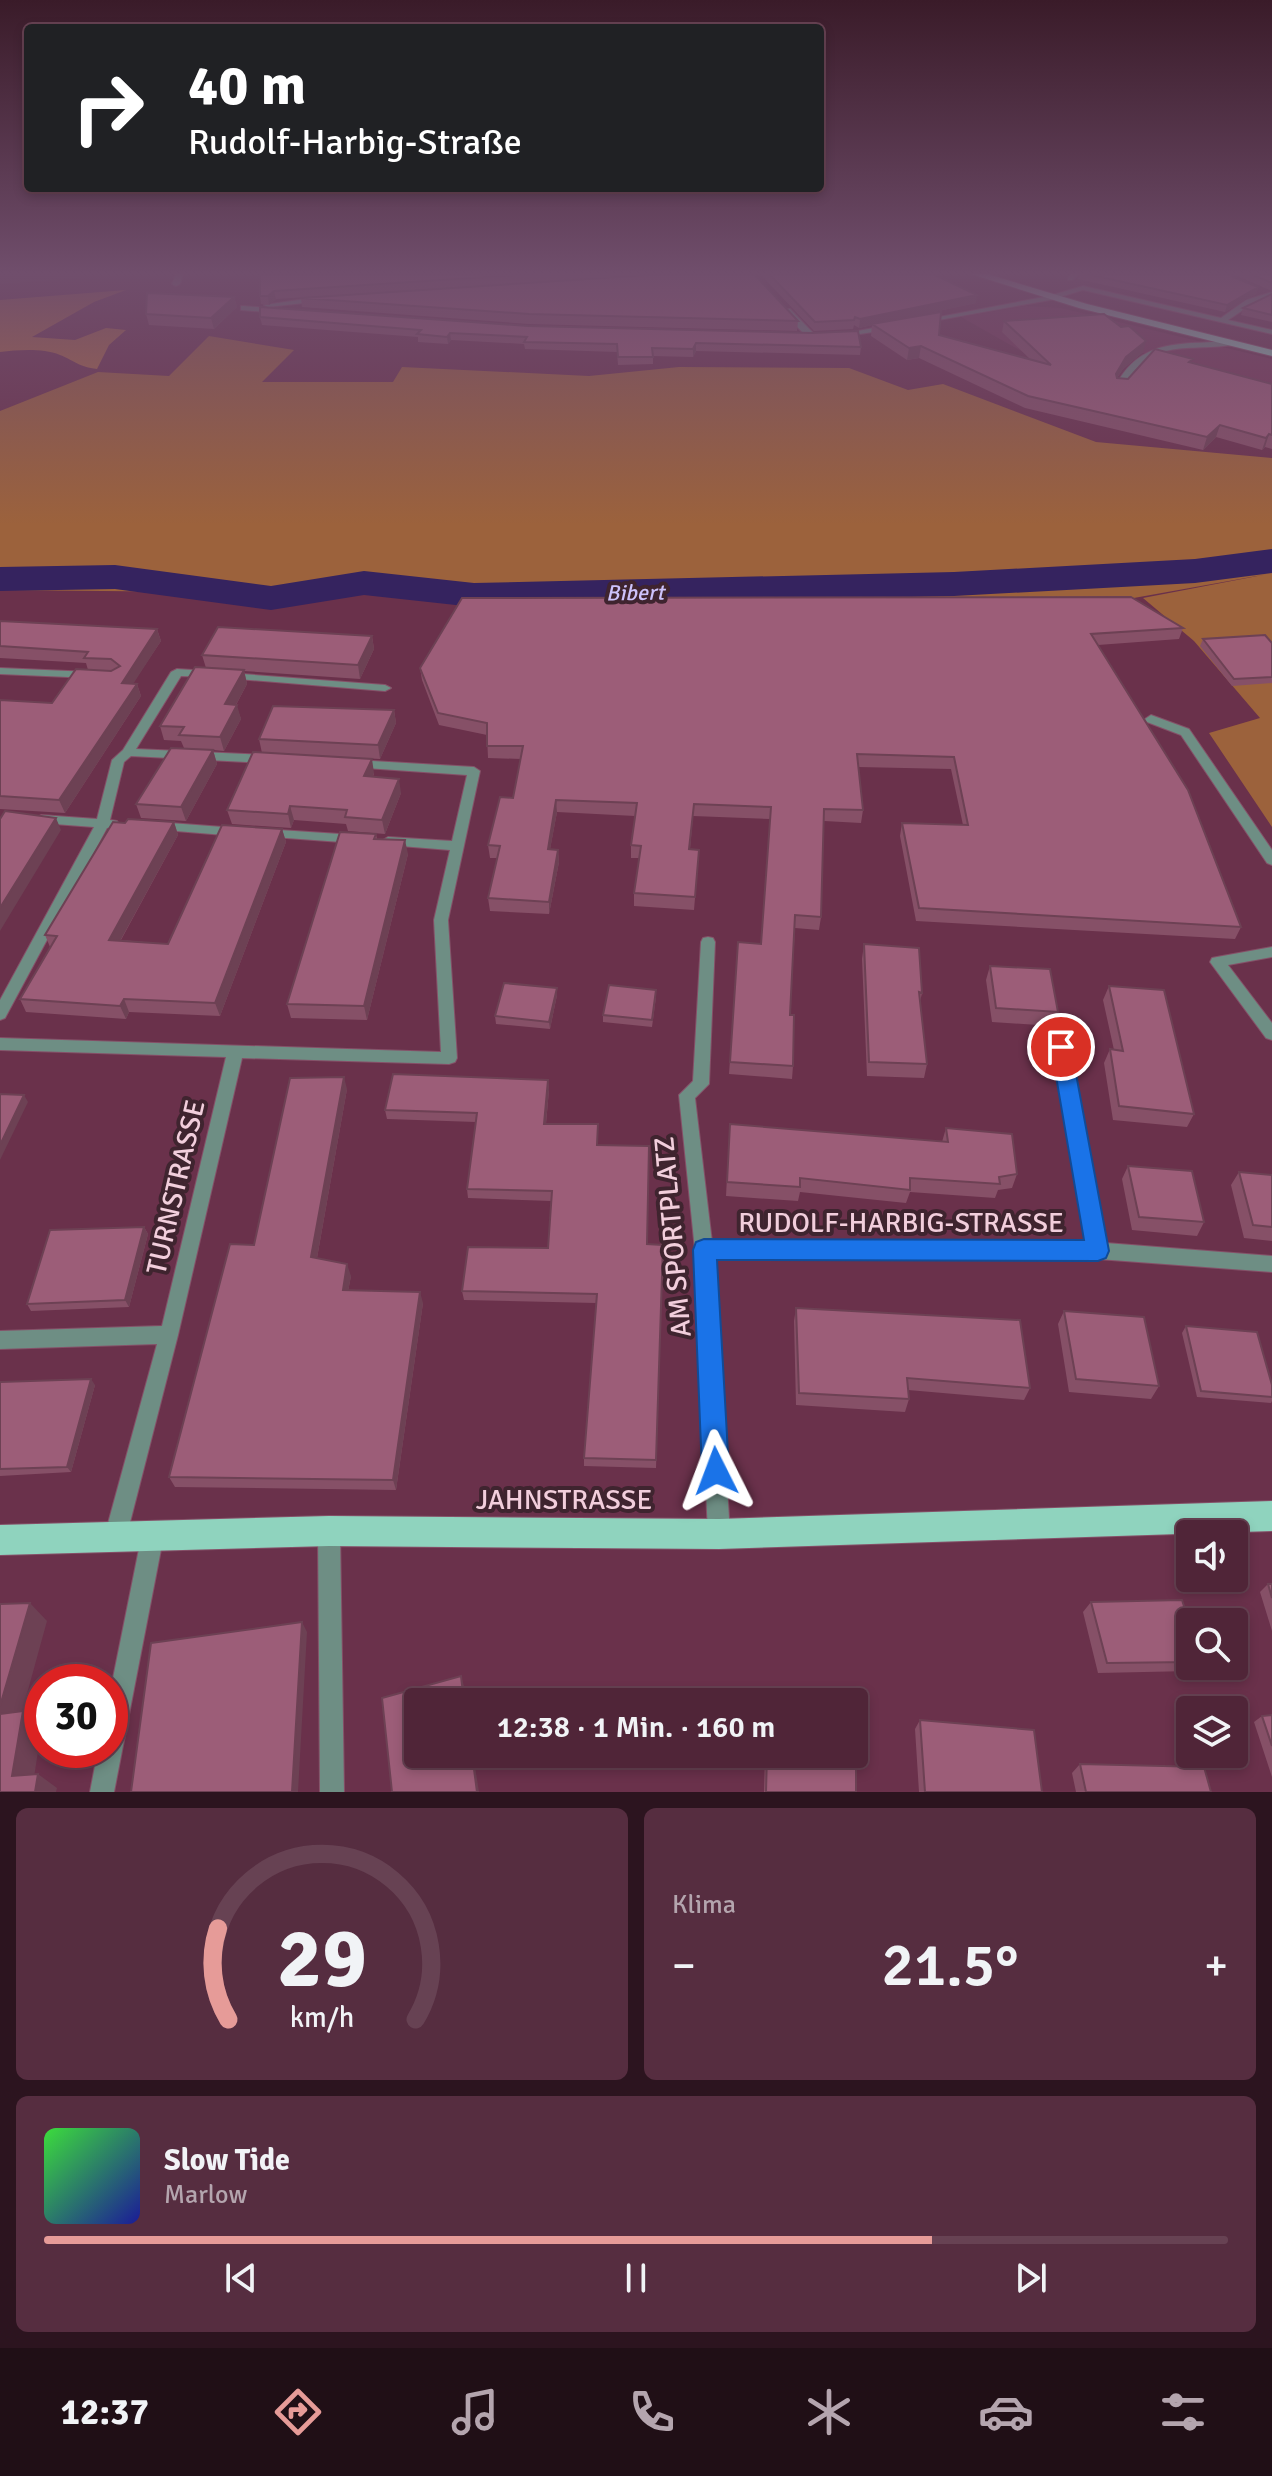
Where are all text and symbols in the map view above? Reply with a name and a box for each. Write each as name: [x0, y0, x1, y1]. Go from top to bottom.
text: 40 m: [188, 51, 306, 120]
icon: right: [56, 56, 160, 160]
text: Rudolf-Harbig-Straße: [188, 120, 522, 165]
water label: Bibert: [606, 578, 667, 607]
pin: [1027, 1013, 1095, 1081]
icon: arrive: [1039, 1025, 1083, 1069]
street label: TURNSTRASSE: [139, 1097, 213, 1278]
street label: AM SPORTPLATZ: [647, 1135, 699, 1339]
street label: RUDOLF-HARBIG-STRASSE: [738, 1206, 1064, 1240]
position arrow: [674, 1429, 758, 1513]
street label: JAHNSTRASSE: [476, 1483, 652, 1517]
map controls: [1176, 1520, 1248, 1768]
button: sound: [1176, 1520, 1248, 1592]
button: search: [1176, 1608, 1248, 1680]
speed limit sign: 30: [24, 1664, 128, 1768]
button: layers: [1176, 1696, 1248, 1768]
text: 12:38 · 1 Min. · 160 m: [497, 1709, 775, 1746]
text: Klima: [672, 1889, 736, 1921]
text: 29: [277, 1908, 367, 2010]
text: 21.5°: [882, 1929, 1018, 2003]
text: −: [672, 1939, 696, 1993]
text: +: [1204, 1939, 1228, 1993]
text: km/h: [290, 2000, 354, 2035]
text: Slow Tide: [164, 2142, 290, 2179]
text: Marlow: [164, 2179, 247, 2211]
icon: previous: [219, 2256, 263, 2300]
icon: pause: [614, 2256, 658, 2300]
icon: next: [1009, 2256, 1053, 2300]
icon: directions: [270, 2384, 326, 2440]
icon: music: [447, 2384, 503, 2440]
icon: phone: [624, 2384, 680, 2440]
icon: climate: [801, 2384, 857, 2440]
icon: car: [978, 2384, 1034, 2440]
icon: filters: [1155, 2384, 1211, 2440]
text: 12:37: [61, 2390, 149, 2435]

